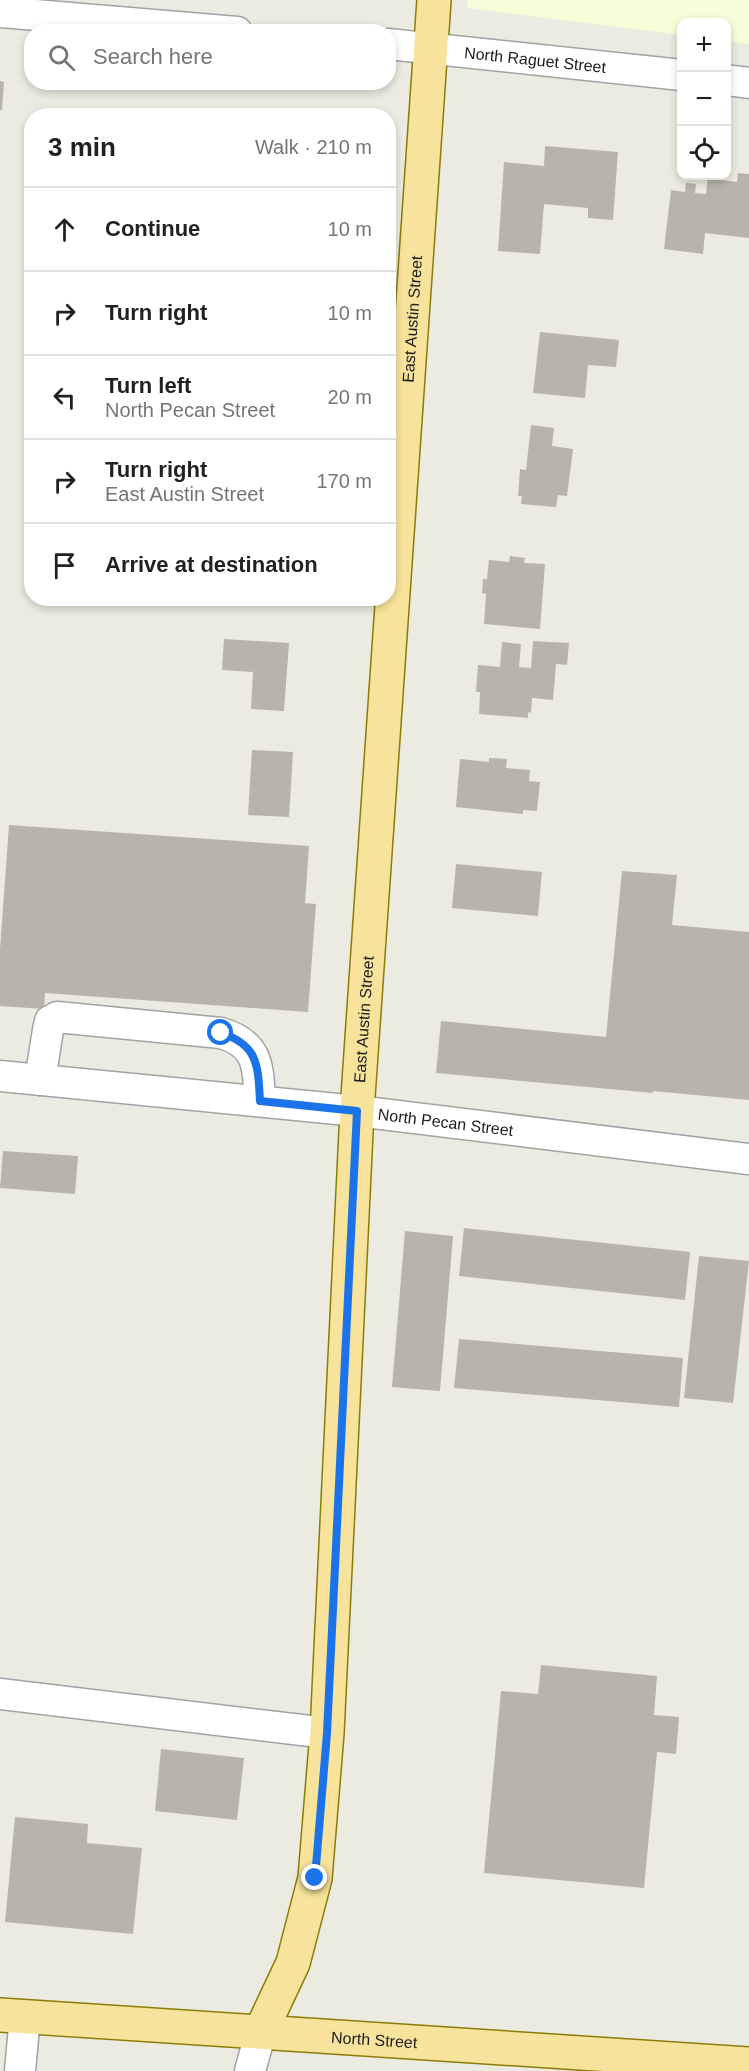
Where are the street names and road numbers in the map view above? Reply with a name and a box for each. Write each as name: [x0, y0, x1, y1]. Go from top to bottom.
street label: North Raguet Street: [463, 44, 607, 76]
street label: East Austin Street: [400, 254, 425, 383]
street label: East Austin Street: [351, 955, 377, 1083]
street label: North Pecan Street: [377, 1106, 515, 1139]
street label: North Street: [331, 2029, 418, 2051]

